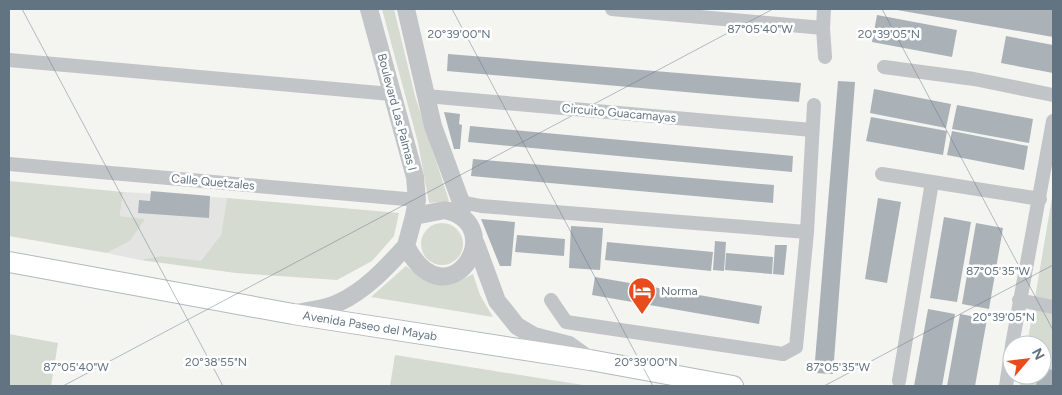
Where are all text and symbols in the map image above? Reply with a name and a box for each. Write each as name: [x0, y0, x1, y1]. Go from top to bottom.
text: 87°05'40"W: [727, 22, 793, 36]
text: 20°39'00"N: [427, 27, 491, 41]
text: 20°39'05"N: [858, 27, 920, 41]
street label: Boulevard Las Palmas I: [375, 52, 419, 172]
street label: Circuito Guacamayas: [561, 101, 677, 125]
street label: Calle Quetzales: [171, 171, 256, 193]
text: 87°05'35"W: [966, 264, 1030, 278]
hotel icon: Norma: [627, 276, 657, 315]
place label: Norma: [661, 284, 698, 298]
street label: Avenida Paseo del Mayab: [302, 308, 438, 344]
text: 20°39'05"N: [973, 310, 1035, 324]
north arrow: [1002, 335, 1052, 385]
text: N: [1028, 345, 1048, 363]
text: 20°38'55"N: [185, 355, 247, 369]
text: 20°39'00"N: [614, 355, 678, 369]
text: 87°05'40"W: [43, 360, 109, 374]
text: 87°05'35"W: [806, 360, 870, 374]

